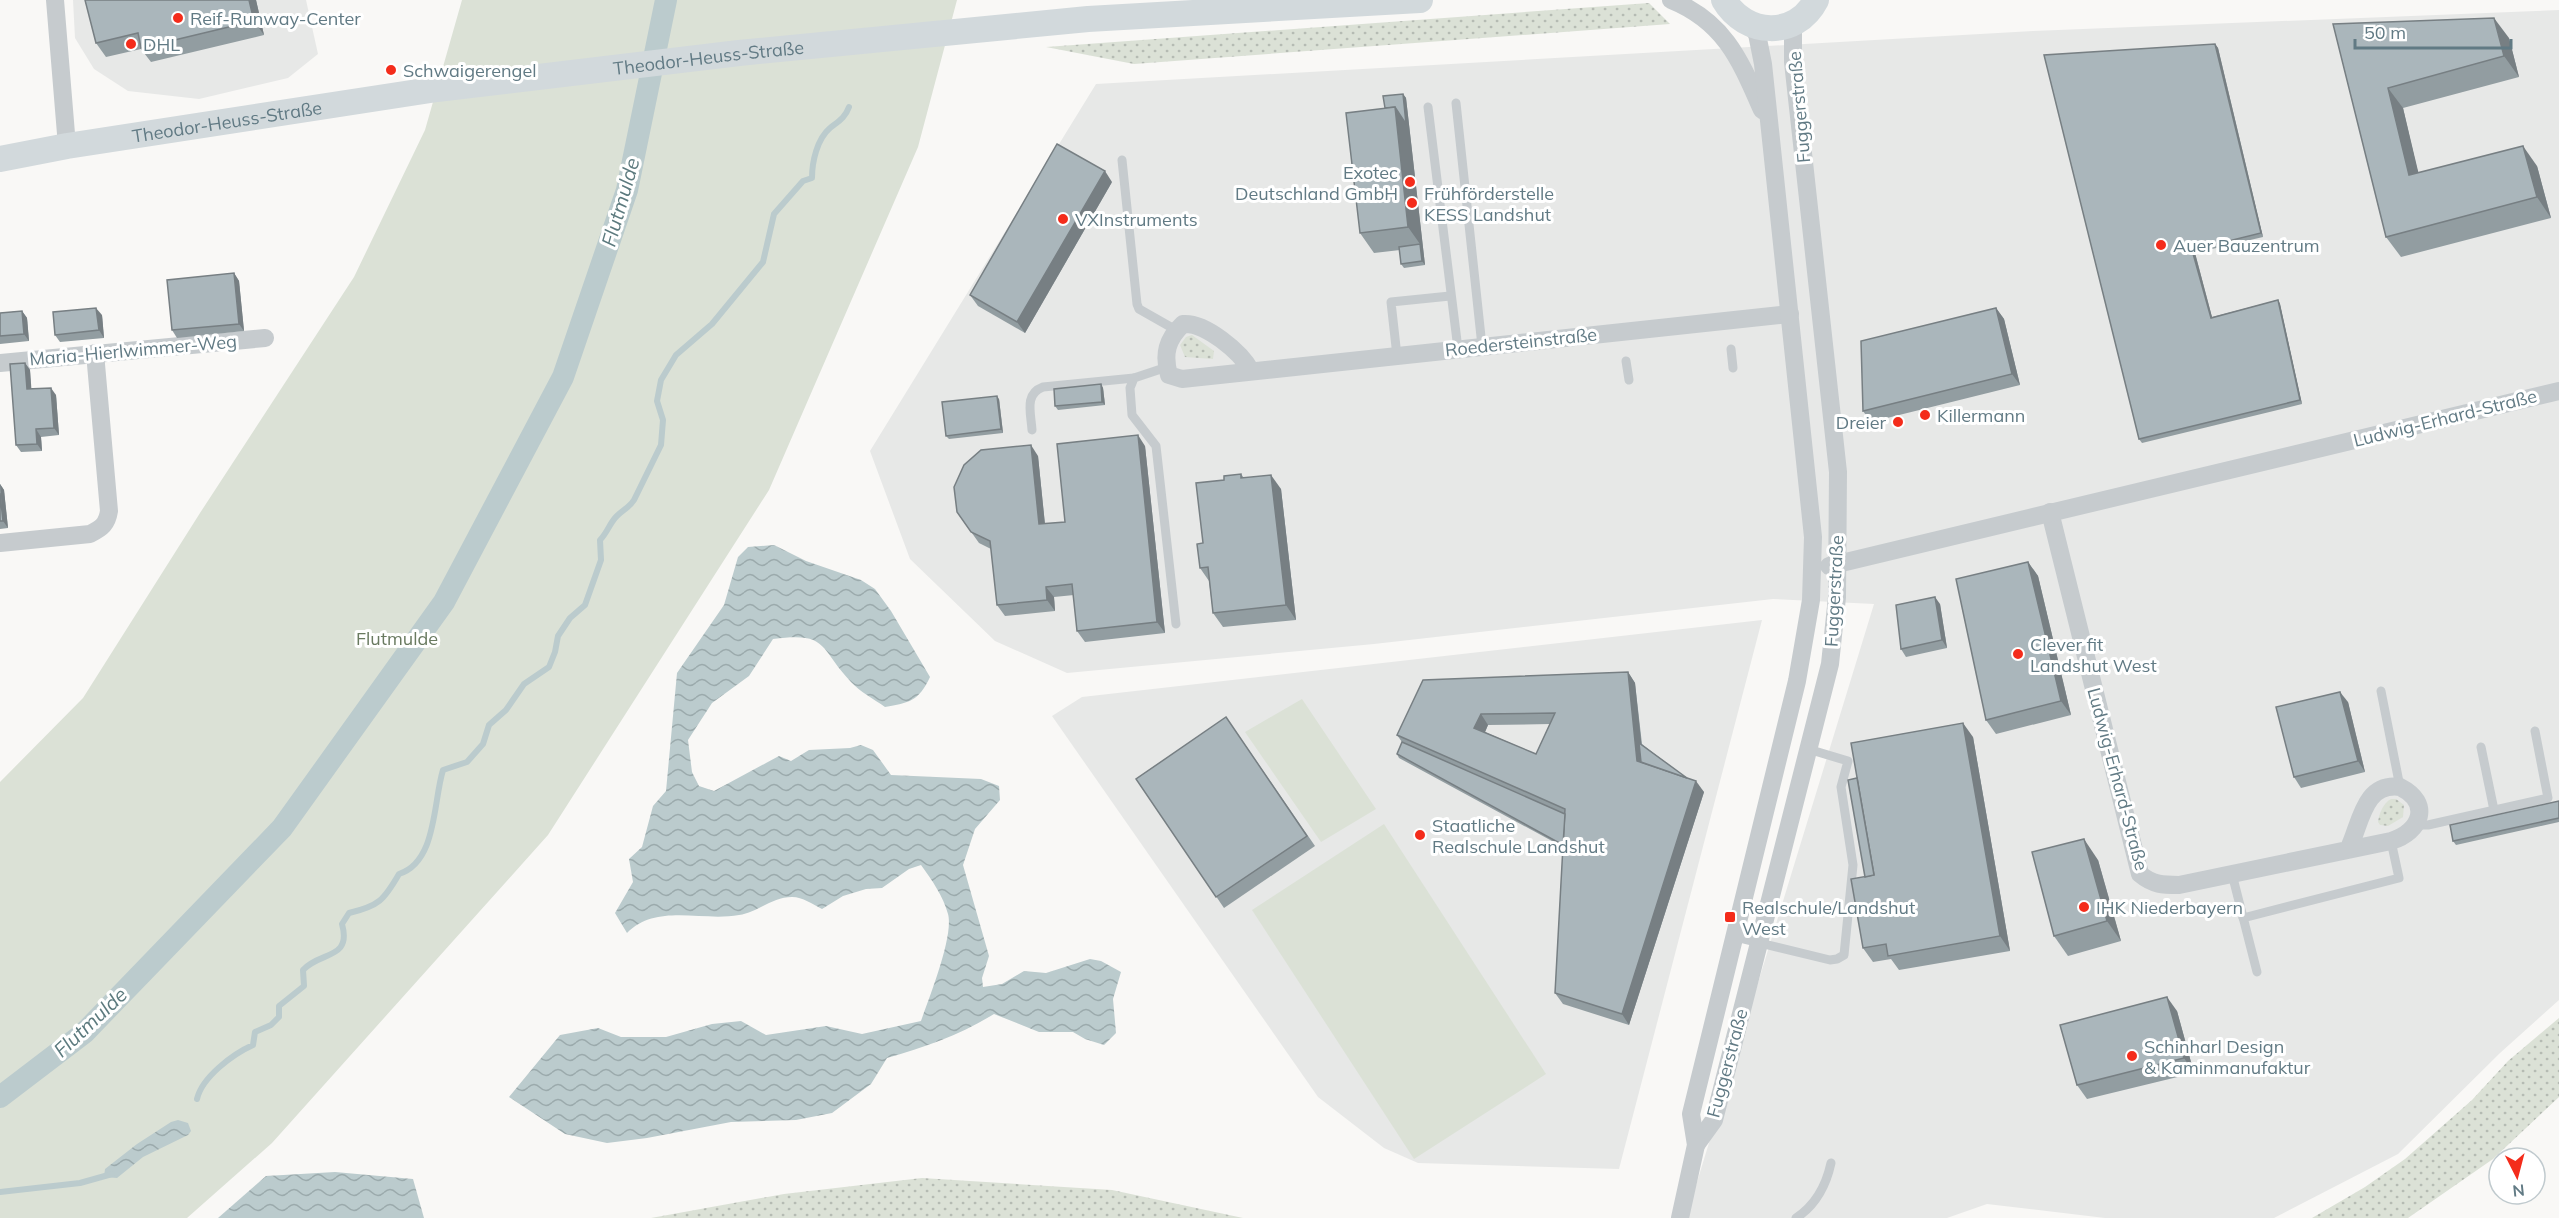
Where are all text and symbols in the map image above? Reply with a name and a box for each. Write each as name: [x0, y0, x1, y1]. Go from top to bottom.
place label: Reif-Runway-Center: [190, 7, 361, 30]
marker: Reif-Runway-Center: [171, 11, 185, 25]
scale bar: [2355, 12, 2511, 50]
text: 50 m: [2364, 21, 2406, 44]
place label: DHL: [143, 33, 180, 56]
street label: Theodor-Heuss-Straße: [612, 35, 805, 79]
marker: DHL: [124, 37, 138, 51]
street label: Fuggerstraße: [1783, 50, 1815, 164]
place label: Schwaigerengel: [403, 59, 536, 82]
marker: Schwaigerengel: [384, 63, 398, 77]
street label: Theodor-Heuss-Straße: [130, 95, 323, 147]
water label: Flutmulde: [595, 155, 645, 249]
place label: Exotec Deutschland GmbH: [1235, 161, 1398, 205]
marker: Exotec Deutschland GmbH: [1403, 175, 1417, 189]
place label: Frühförderstelle KESS Landshut: [1424, 182, 1554, 226]
marker: Frühförderstelle KESS Landshut: [1405, 196, 1419, 210]
place label: VXInstruments: [1075, 208, 1198, 231]
marker: VXInstruments: [1056, 212, 1070, 226]
place label: Auer Bauzentrum: [2173, 234, 2320, 257]
marker: Auer Bauzentrum: [2154, 238, 2168, 252]
street label: Roedersteinstraße: [1444, 323, 1598, 361]
street label: Maria-Hierlwimmer-Weg: [28, 329, 238, 371]
street label: Ludwig-Erhard-Straße: [2351, 384, 2539, 452]
place label: Killermann: [1937, 404, 2025, 427]
marker: Killermann: [1918, 408, 1932, 422]
place label: Dreier: [1836, 411, 1886, 434]
marker: Dreier: [1891, 415, 1905, 429]
street label: Fuggerstraße: [1820, 535, 1848, 647]
park label: Flutmulde: [356, 627, 438, 650]
place label: Clever fit Landshut West: [2030, 633, 2157, 677]
marker: Clever fit Landshut West: [2011, 647, 2025, 661]
street label: Ludwig-Erhard-Straße: [2083, 685, 2153, 873]
place label: Staatliche Realschule Landshut: [1432, 814, 1605, 858]
marker: Staatliche Realschule Landshut: [1413, 828, 1427, 842]
place label: Realschule/Landshut West: [1742, 896, 1915, 940]
place label: IHK Niederbayern: [2096, 896, 2243, 919]
marker: IHK Niederbayern: [2077, 900, 2091, 914]
marker: Realschule/Landshut West: [1723, 910, 1737, 924]
water label: Flutmulde: [48, 982, 132, 1062]
street label: Fuggerstraße: [1701, 1006, 1753, 1120]
place label: Schinharl Design & Kaminmanufaktur: [2144, 1035, 2311, 1079]
marker: Schinharl Design & Kaminmanufaktur: [2125, 1049, 2139, 1063]
north arrow: [2487, 1146, 2547, 1206]
text: N: [2512, 1180, 2526, 1201]

